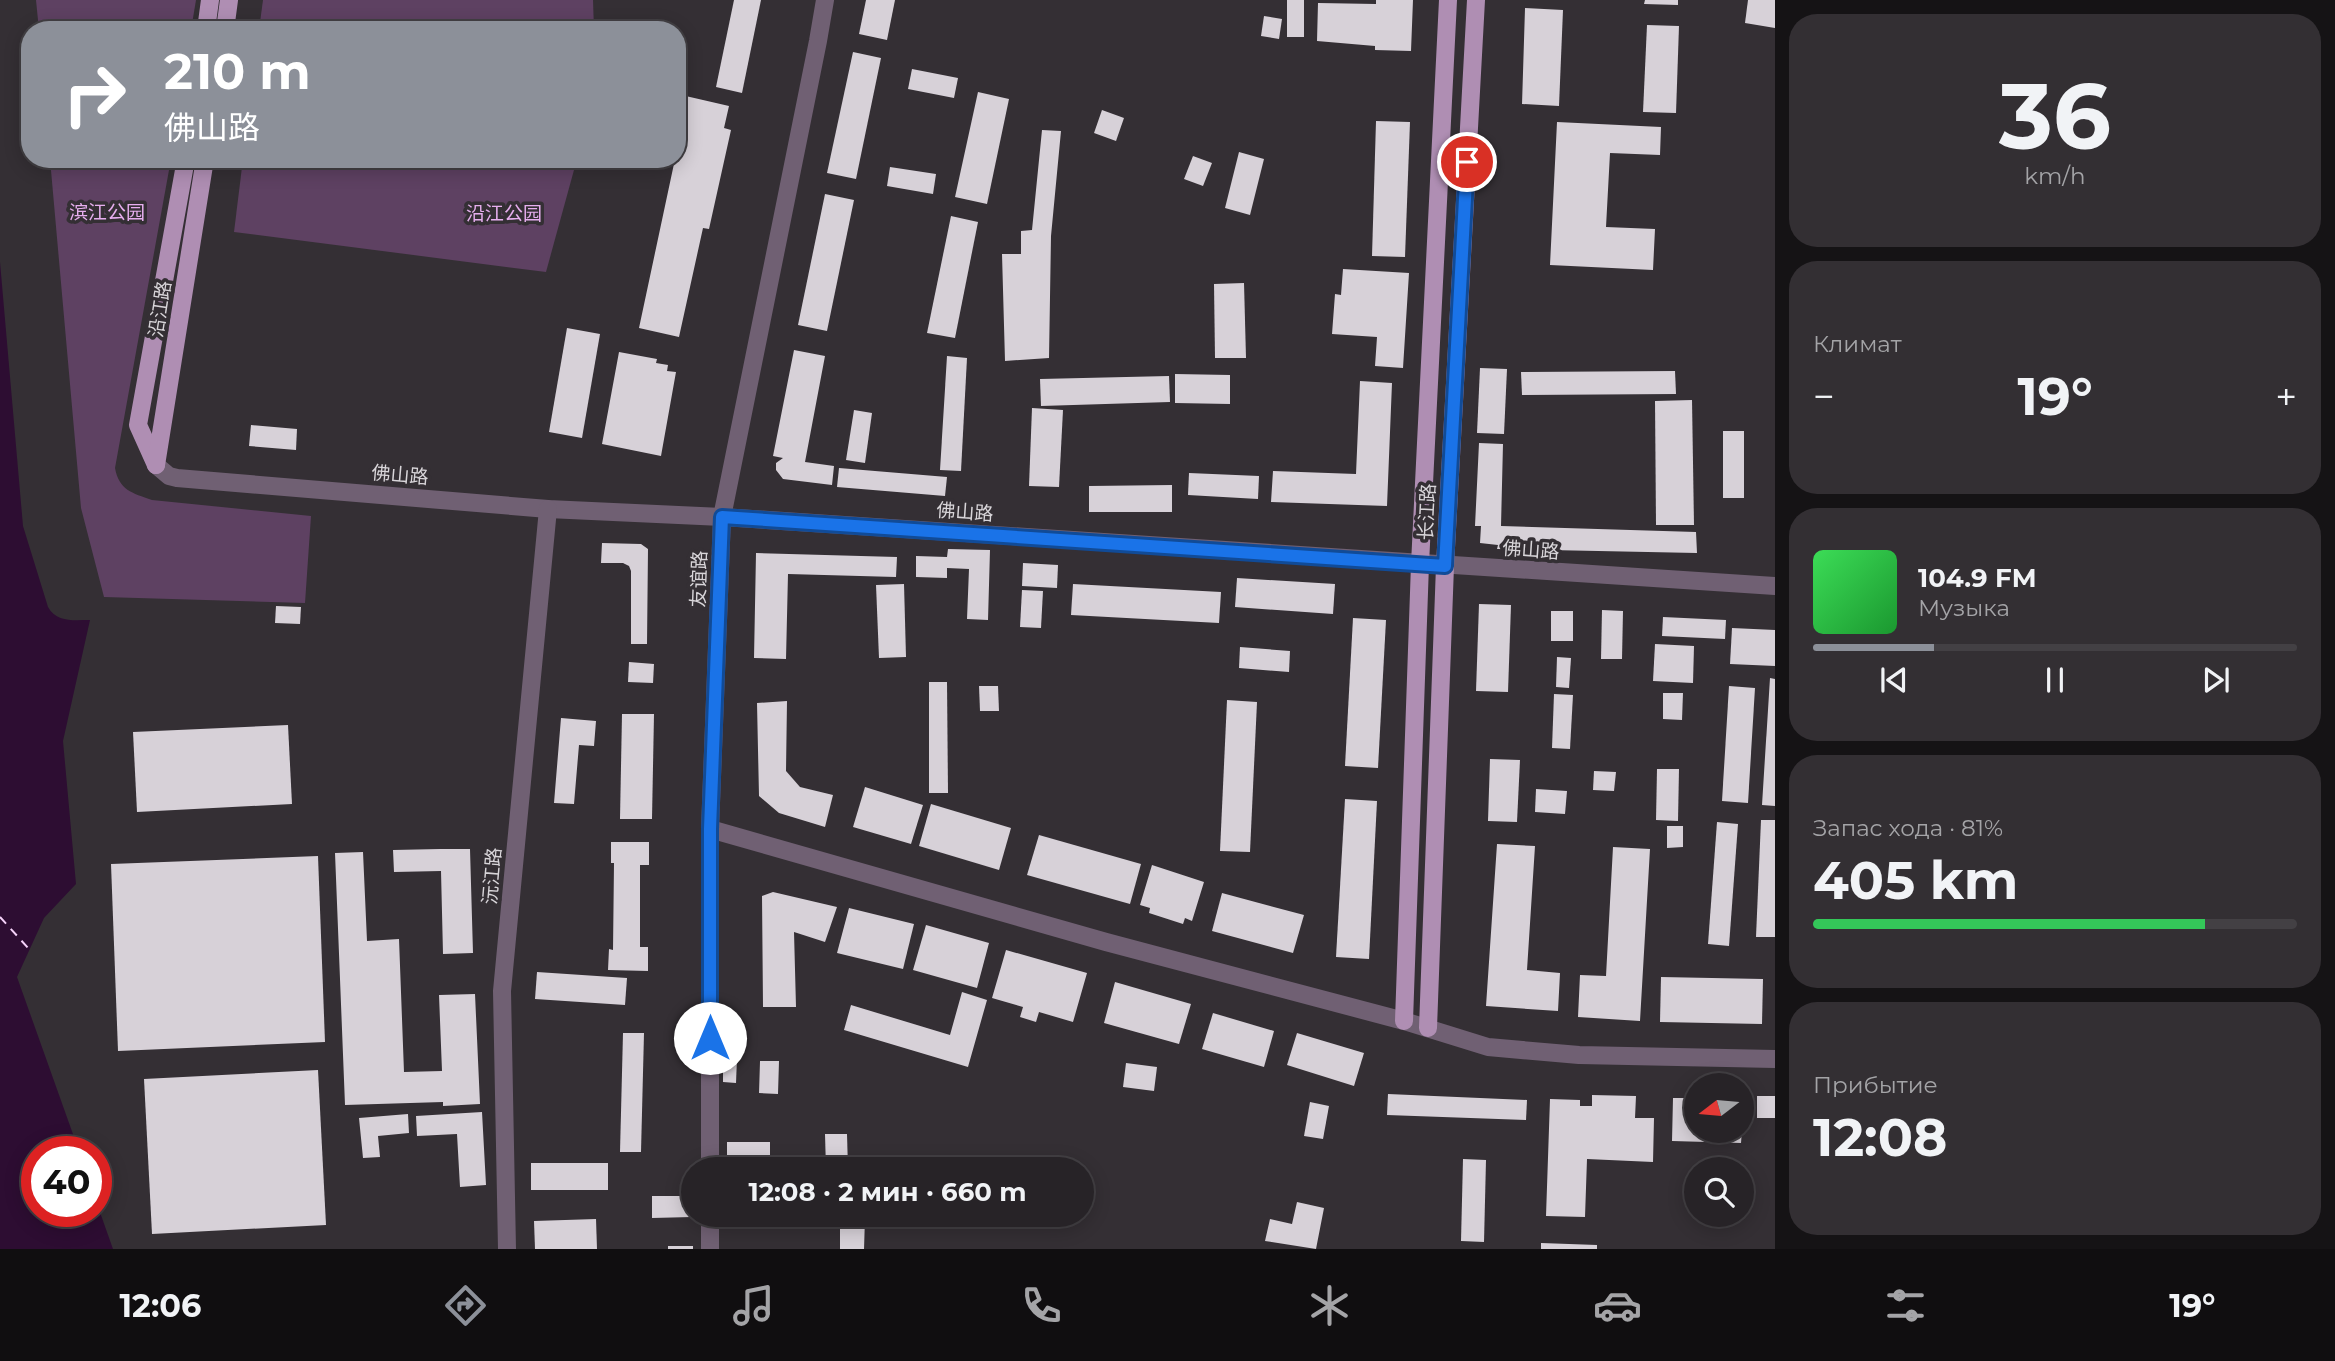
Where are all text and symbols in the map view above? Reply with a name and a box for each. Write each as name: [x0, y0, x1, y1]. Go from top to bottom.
text: 210 m: [164, 42, 311, 101]
icon: right: [49, 49, 140, 140]
text: 36: [1999, 61, 2111, 172]
text: 佛山路: [164, 108, 260, 147]
pin: [1437, 132, 1497, 192]
icon: arrive: [1448, 143, 1486, 181]
text: km/h: [2024, 162, 2086, 190]
park label: 滨江公园: [69, 201, 145, 224]
park label: 沿江公园: [466, 202, 542, 225]
street label: 沿江路: [144, 279, 176, 339]
text: Климат: [1813, 330, 1902, 358]
text: 19°: [2017, 365, 2093, 428]
text: −: [1813, 373, 1835, 420]
text: +: [2275, 373, 2297, 420]
street label: 佛山路: [371, 461, 429, 489]
street label: 长江路: [1414, 483, 1440, 541]
street label: 佛山路: [936, 499, 994, 525]
street label: 佛山路: [1502, 537, 1560, 563]
street label: 友谊路: [687, 550, 711, 608]
text: 104.9 FM: [1918, 562, 2036, 594]
text: Музыка: [1918, 594, 2010, 622]
icon: previous: [1875, 661, 1913, 699]
icon: pause: [2036, 661, 2074, 699]
icon: next: [2197, 661, 2235, 699]
text: Запас хода · 81%: [1813, 814, 2003, 842]
street label: 沅江路: [478, 847, 506, 905]
text: 405 km: [1813, 849, 2018, 912]
position arrow: [673, 1001, 747, 1075]
text: Прибытие: [1813, 1071, 1938, 1099]
north arrow: [1684, 1073, 1754, 1143]
map controls: [1684, 1073, 1754, 1227]
text: 12:08: [1813, 1106, 1947, 1169]
speed limit sign: 40: [21, 1136, 112, 1227]
button: search: [1684, 1157, 1754, 1227]
text: 12:08 · 2 мин · 660 m: [748, 1176, 1027, 1208]
icon: directions: [441, 1281, 490, 1330]
icon: music: [729, 1281, 778, 1330]
icon: phone: [1017, 1281, 1066, 1330]
icon: climate: [1305, 1281, 1354, 1330]
icon: car: [1593, 1281, 1642, 1330]
icon: filters: [1881, 1281, 1930, 1330]
text: 12:06: [120, 1286, 201, 1325]
text: 19°: [2169, 1286, 2215, 1325]

